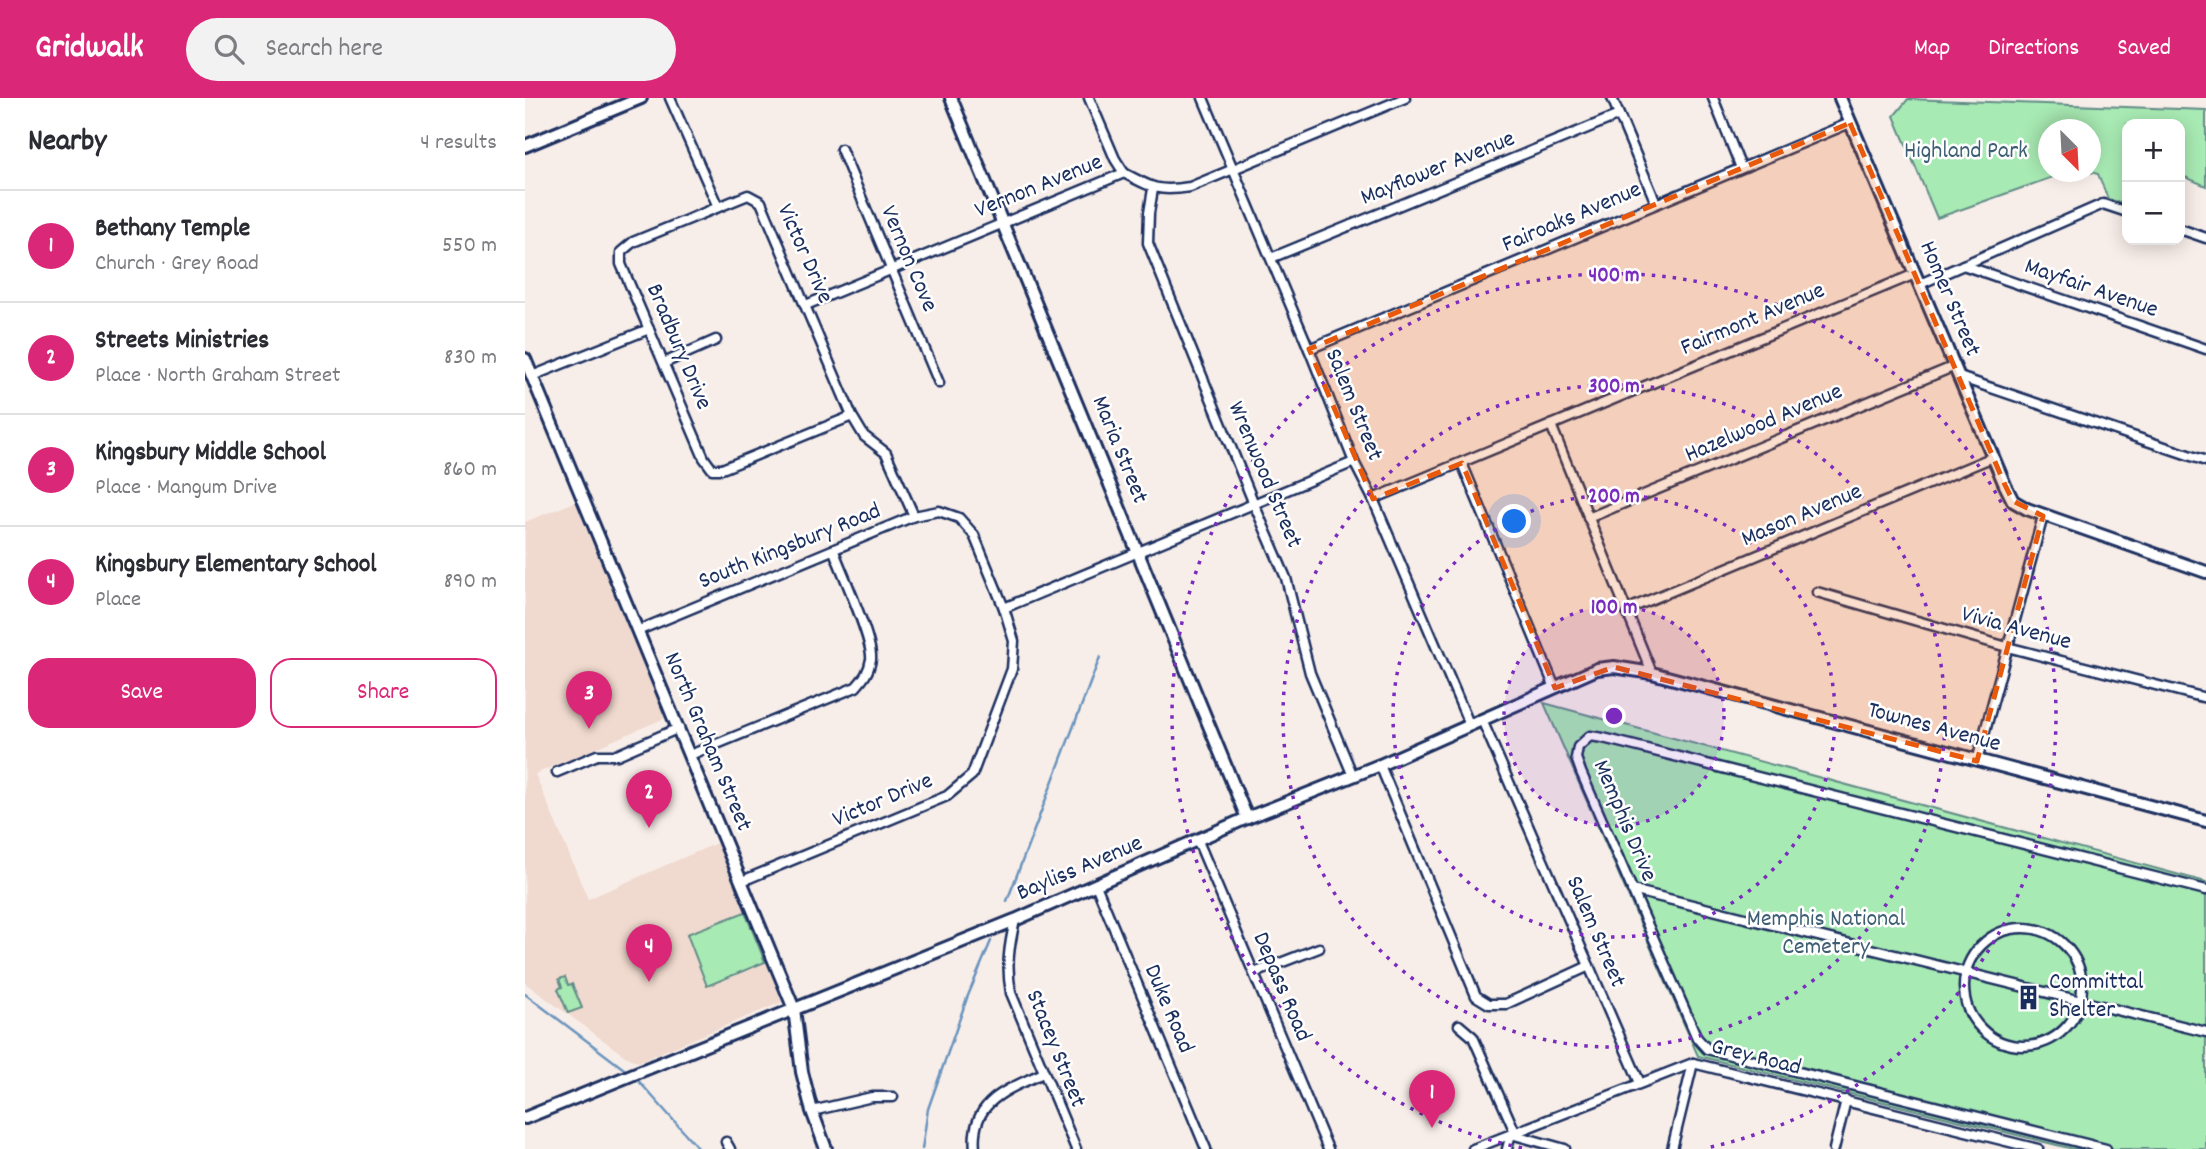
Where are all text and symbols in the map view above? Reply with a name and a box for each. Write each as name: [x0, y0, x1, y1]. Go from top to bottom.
search box: [186, 18, 676, 81]
text: Gridwalk: [35, 26, 144, 73]
icon: search: [210, 30, 248, 68]
text: Search here: [266, 31, 383, 68]
text: Map: [1914, 32, 1950, 66]
text: Directions: [1988, 32, 2079, 66]
text: Saved: [2117, 32, 2171, 66]
north arrow: [2038, 119, 2101, 182]
map controls: [2122, 119, 2185, 245]
button: +: [2122, 119, 2185, 182]
text: Nearby: [28, 122, 106, 165]
street label: Mayflower Avenue: [1356, 123, 1520, 215]
text: 4 results: [420, 127, 497, 160]
park label: Highland Park: [1904, 135, 2028, 169]
street label: Vernon Avenue: [970, 146, 1108, 228]
street label: Fairoaks Avenue: [1497, 173, 1647, 263]
button: −: [2122, 182, 2185, 245]
street label: Victor Drive: [767, 199, 841, 309]
street label: Vernon Cove: [870, 201, 946, 317]
text: Bethany Temple: [95, 211, 250, 248]
text: 1: [48, 230, 54, 263]
text: 550 m: [442, 230, 497, 263]
street label: Homer Street: [1909, 236, 1989, 362]
text: Church · Grey Road: [95, 248, 259, 281]
street label: Mayfair Avenue: [2020, 250, 2162, 328]
text: 400 m: [1589, 262, 1639, 292]
street label: Fairmont Avenue: [1676, 274, 1830, 366]
street label: Bradbury Drive: [636, 279, 720, 415]
text: Streets Ministries: [95, 323, 269, 360]
text: 2: [46, 342, 56, 375]
text: 830 m: [444, 342, 497, 375]
street label: Salem Street: [1315, 344, 1391, 466]
text: Place · North Graham Street: [95, 360, 341, 393]
text: 300 m: [1588, 373, 1640, 403]
street label: Hazelwood Avenue: [1680, 375, 1848, 473]
street label: Maria Street: [1082, 391, 1156, 509]
street label: Wrenwood Street: [1218, 396, 1310, 554]
text: Kingsbury Middle School: [95, 435, 326, 472]
text: 3: [46, 454, 56, 487]
text: 860 m: [443, 454, 497, 487]
text: Place · Mangum Drive: [95, 472, 277, 505]
street label: Mason Avenue: [1736, 475, 1868, 557]
text: 200 m: [1588, 483, 1640, 513]
street label: South Kingsbury Road: [694, 495, 886, 599]
your location: [1497, 504, 1531, 538]
text: Kingsbury Elementary School: [95, 547, 377, 584]
text: 4: [46, 566, 56, 599]
text: 890 m: [444, 566, 497, 599]
text: Place: [95, 584, 141, 617]
text: 100 m: [1591, 594, 1637, 624]
street label: Vivia Avenue: [1957, 598, 2075, 660]
street label: North Graham Street: [654, 647, 760, 837]
button: Save: [28, 658, 256, 728]
button: Share: [270, 658, 497, 728]
pin: 3: [566, 671, 612, 729]
street label: Townes Avenue: [1864, 694, 2004, 762]
centre of rings: [1602, 704, 1626, 728]
street label: Memphis Drive: [1583, 755, 1665, 887]
street label: Victor Drive: [828, 765, 938, 837]
pin: 2: [626, 770, 672, 828]
street label: Bayliss Avenue: [1012, 827, 1148, 911]
street label: Salem Street: [1556, 871, 1634, 993]
park label: Memphis National Cemetery: [1747, 903, 1905, 965]
pin: 4: [626, 924, 672, 982]
street label: Depass Road: [1243, 927, 1319, 1047]
street label: Duke Road: [1134, 959, 1202, 1059]
place label: Committal Shelter: [2049, 966, 2144, 1028]
building icon: Committal Shelter: [2015, 983, 2043, 1011]
street label: Stacey Street: [1016, 985, 1094, 1113]
street label: Grey Road: [1707, 1030, 1805, 1086]
pin: 1: [1409, 1070, 1455, 1128]

